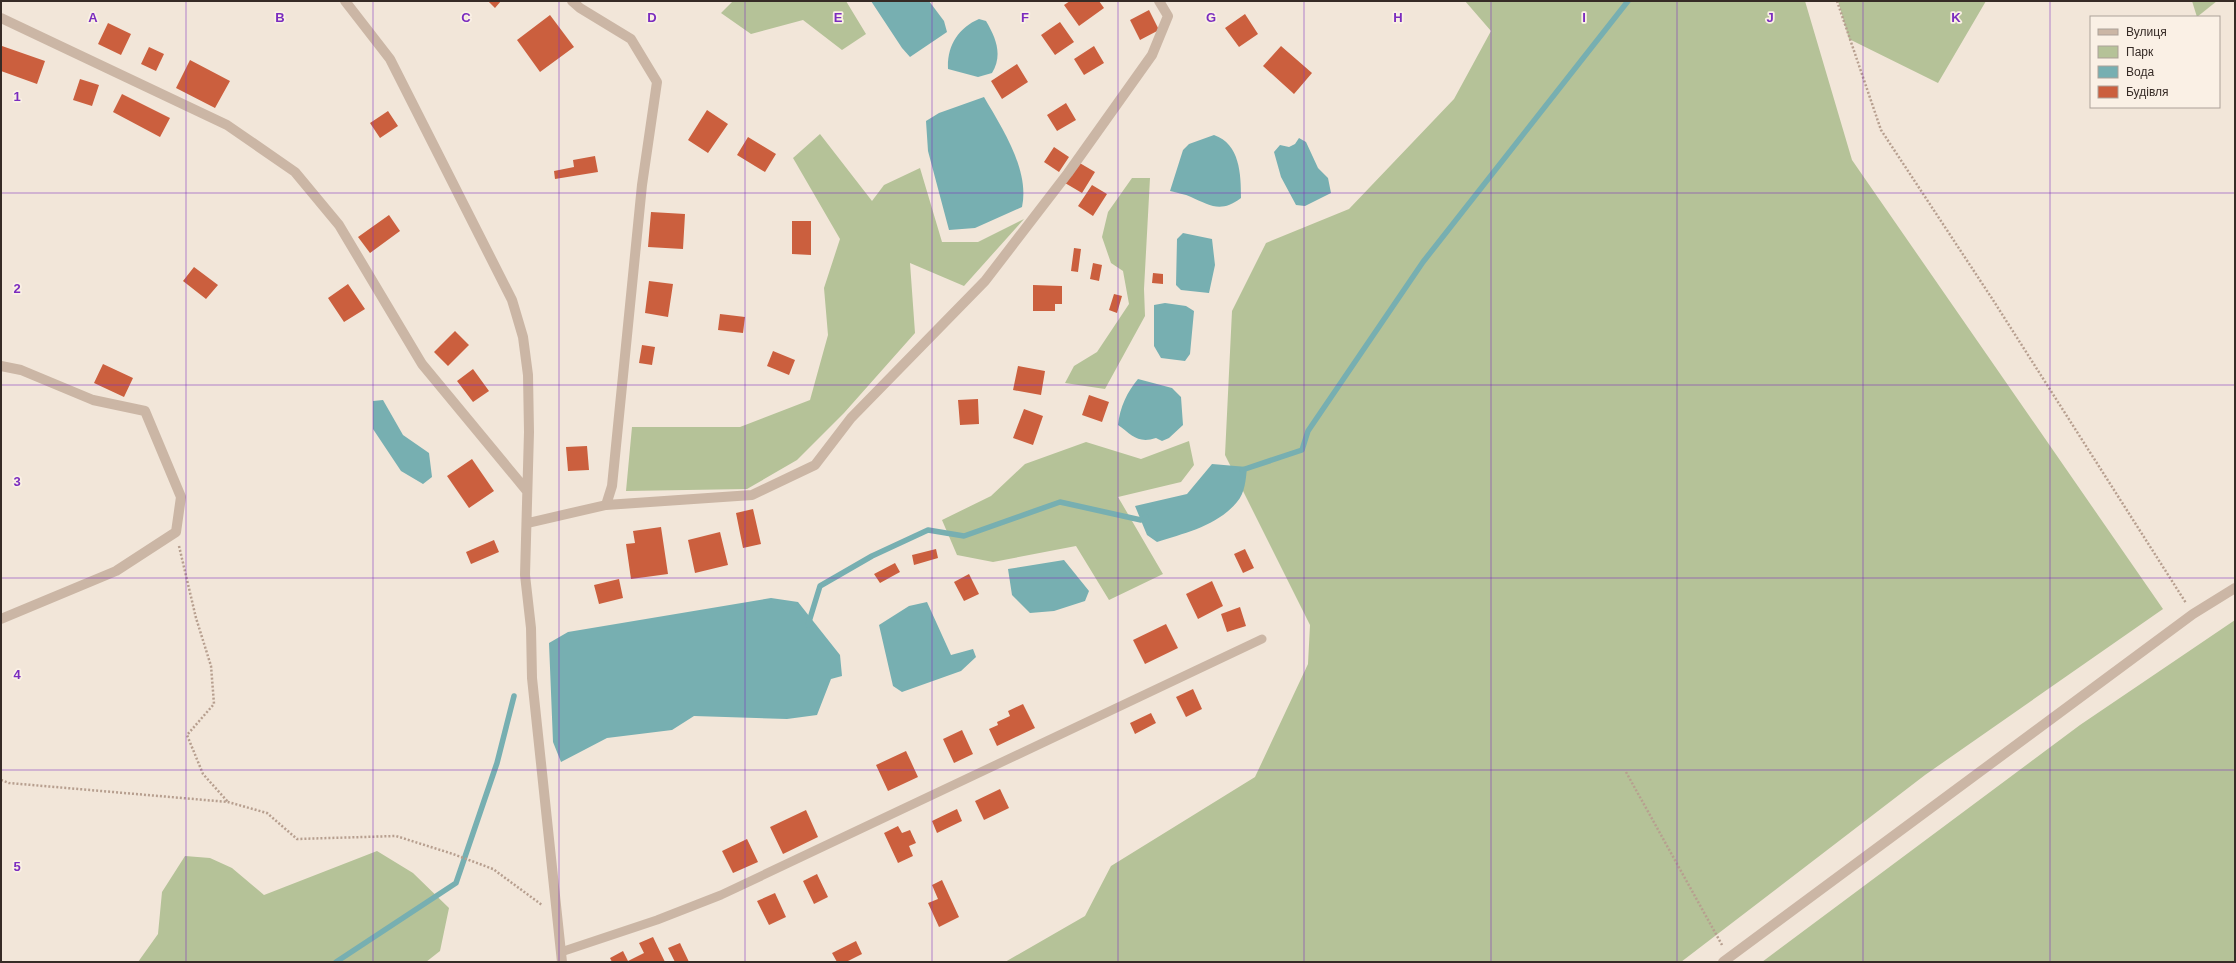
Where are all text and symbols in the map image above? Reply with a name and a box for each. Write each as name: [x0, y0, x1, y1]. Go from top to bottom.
text: A: [88, 10, 98, 25]
text: B: [275, 10, 285, 25]
text: C: [461, 10, 471, 25]
text: D: [647, 10, 657, 25]
text: E: [834, 10, 843, 25]
text: F: [1021, 10, 1029, 25]
text: G: [1206, 10, 1216, 25]
text: H: [1393, 10, 1403, 25]
text: I: [1582, 10, 1586, 25]
text: J: [1766, 10, 1774, 25]
text: K: [1951, 10, 1961, 25]
legend: [2090, 16, 2220, 108]
text: Вулиця: [2126, 25, 2167, 39]
text: Парк: [2126, 45, 2154, 59]
text: Вода: [2126, 65, 2154, 79]
text: Будівля: [2126, 85, 2168, 99]
text: 1: [13, 89, 21, 104]
text: 2: [13, 281, 21, 296]
text: 3: [13, 474, 21, 489]
text: 4: [13, 667, 21, 682]
text: 5: [13, 859, 21, 874]

